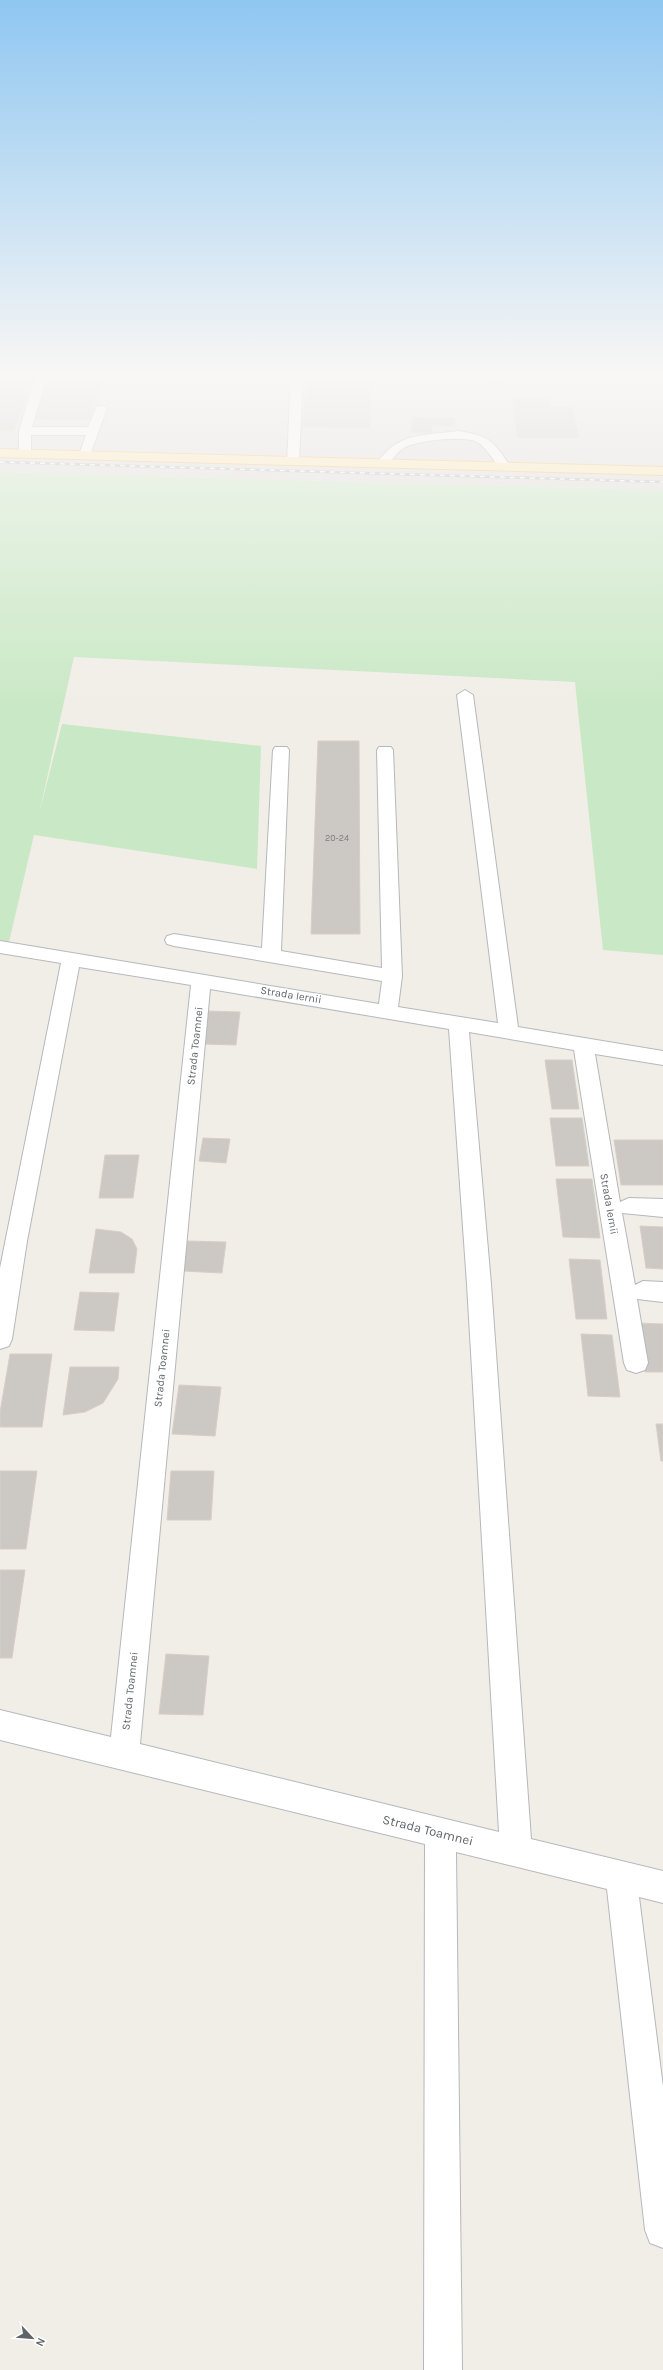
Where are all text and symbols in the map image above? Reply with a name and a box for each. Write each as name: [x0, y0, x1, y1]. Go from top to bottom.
house number: 20-24: [325, 833, 349, 843]
street label: Strada Iernii: [259, 984, 323, 1006]
street label: Strada Toamnei: [184, 1006, 206, 1086]
street label: Strada Iernii: [597, 1172, 621, 1236]
street label: Strada Toamnei: [151, 1328, 173, 1408]
street label: Strada Toamnei: [119, 1651, 141, 1731]
street label: Strada Toamnei: [381, 1811, 475, 1849]
north arrow: [12, 2318, 52, 2358]
text: N: [33, 2336, 48, 2349]

